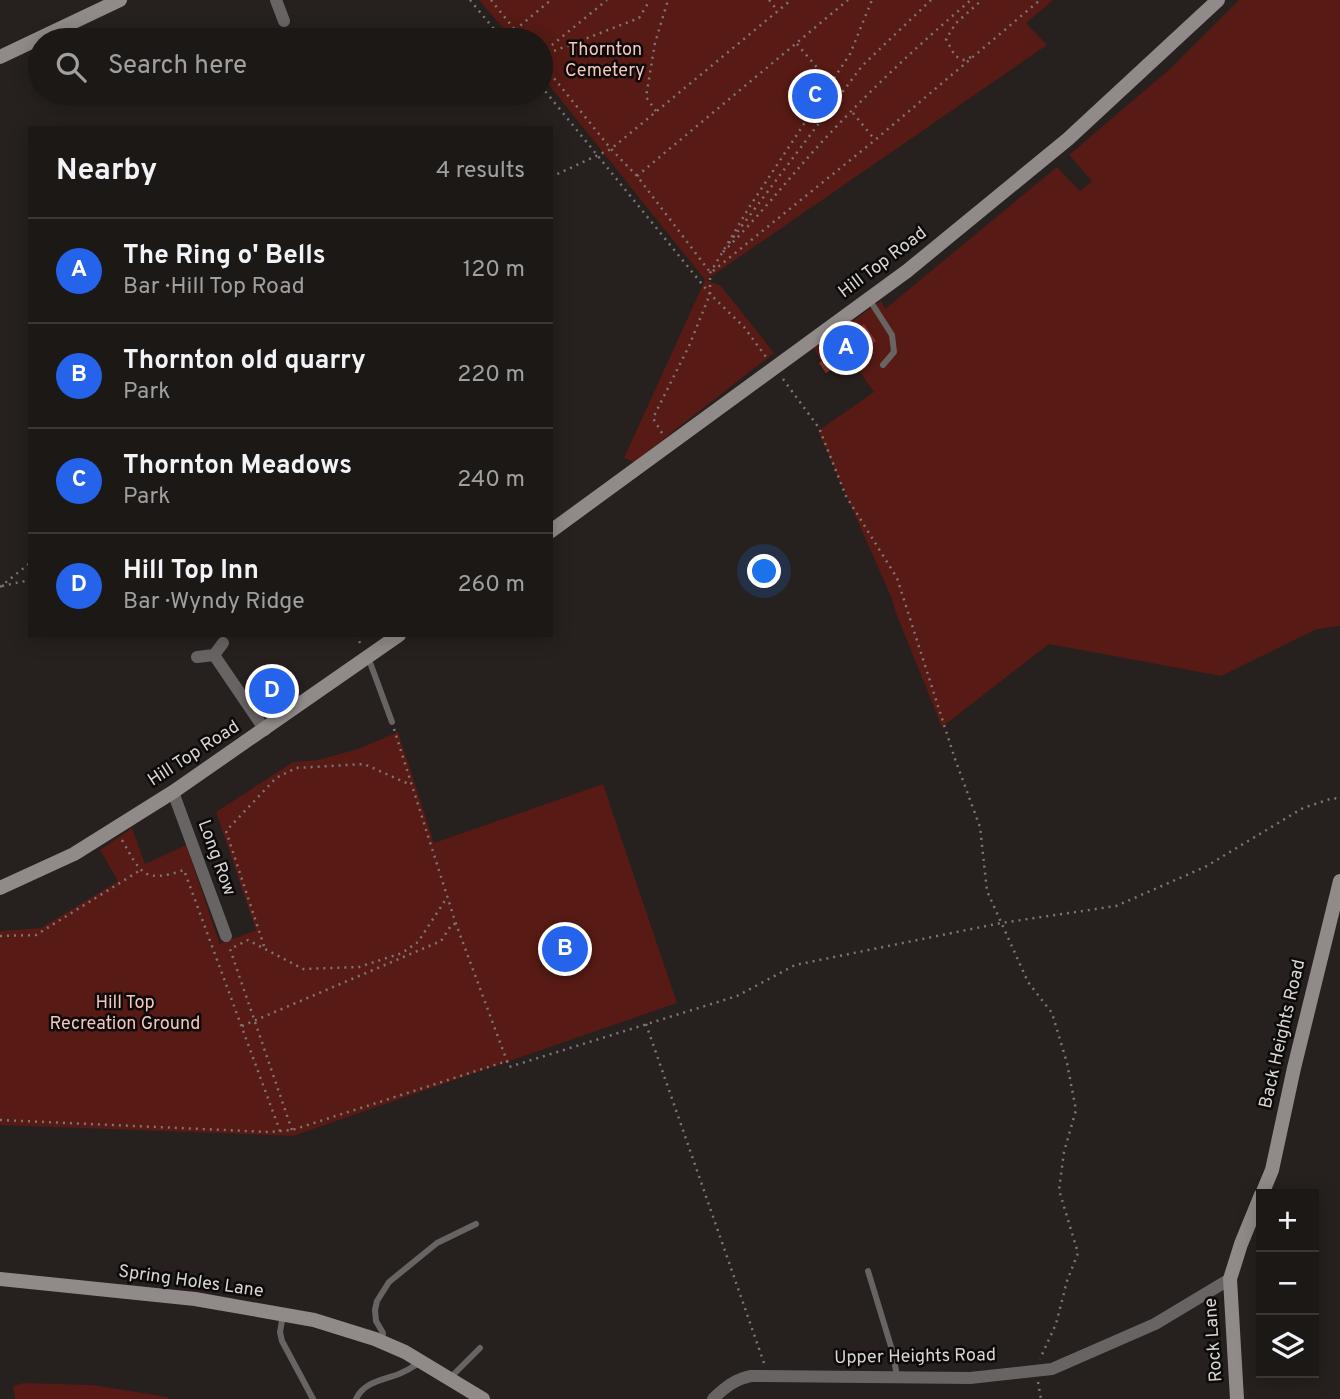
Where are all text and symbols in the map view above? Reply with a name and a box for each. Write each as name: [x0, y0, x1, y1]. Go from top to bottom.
search box: [28, 28, 553, 105]
park label: Thornton Cemetery: [565, 39, 645, 83]
icon: search: [52, 48, 90, 86]
text: Search here: [108, 50, 247, 83]
pin: C: [792, 70, 838, 122]
text: Nearby: [56, 153, 157, 190]
text: 4 results: [436, 157, 525, 186]
street label: Hill Top Road: [834, 222, 932, 304]
text: The Ring o' Bells: [123, 240, 326, 273]
text: A: [71, 256, 87, 285]
text: 120 m: [463, 256, 525, 285]
text: Bar · Hill Top Road: [123, 273, 305, 302]
pin: A: [823, 322, 869, 374]
text: Thornton old quarry: [123, 345, 366, 378]
text: B: [71, 361, 87, 390]
text: 220 m: [457, 361, 525, 390]
text: Park: [123, 378, 170, 407]
text: Thornton Meadows: [123, 450, 352, 483]
text: C: [72, 466, 86, 495]
text: 240 m: [457, 466, 525, 495]
text: Park: [123, 483, 170, 512]
your location: [747, 554, 781, 588]
text: Hill Top Inn: [123, 555, 259, 588]
text: D: [71, 571, 87, 600]
text: 260 m: [458, 571, 525, 600]
text: Bar · Wyndy Ridge: [123, 588, 305, 617]
pin: D: [249, 665, 295, 717]
street label: Hill Top Road: [144, 716, 244, 792]
street label: Long Row: [192, 817, 240, 899]
pin: B: [542, 923, 588, 975]
street label: Back Heights Road: [1255, 957, 1311, 1111]
park label: Hill Top Recreation Ground: [49, 992, 201, 1036]
map controls: [1256, 1189, 1319, 1378]
button: +: [1256, 1189, 1319, 1252]
button: −: [1256, 1252, 1319, 1315]
street label: Spring Holes Lane: [117, 1260, 265, 1304]
street label: Rock Lane: [1200, 1297, 1228, 1383]
button: layers: [1256, 1315, 1319, 1378]
street label: Upper Heights Road: [834, 1344, 996, 1370]

